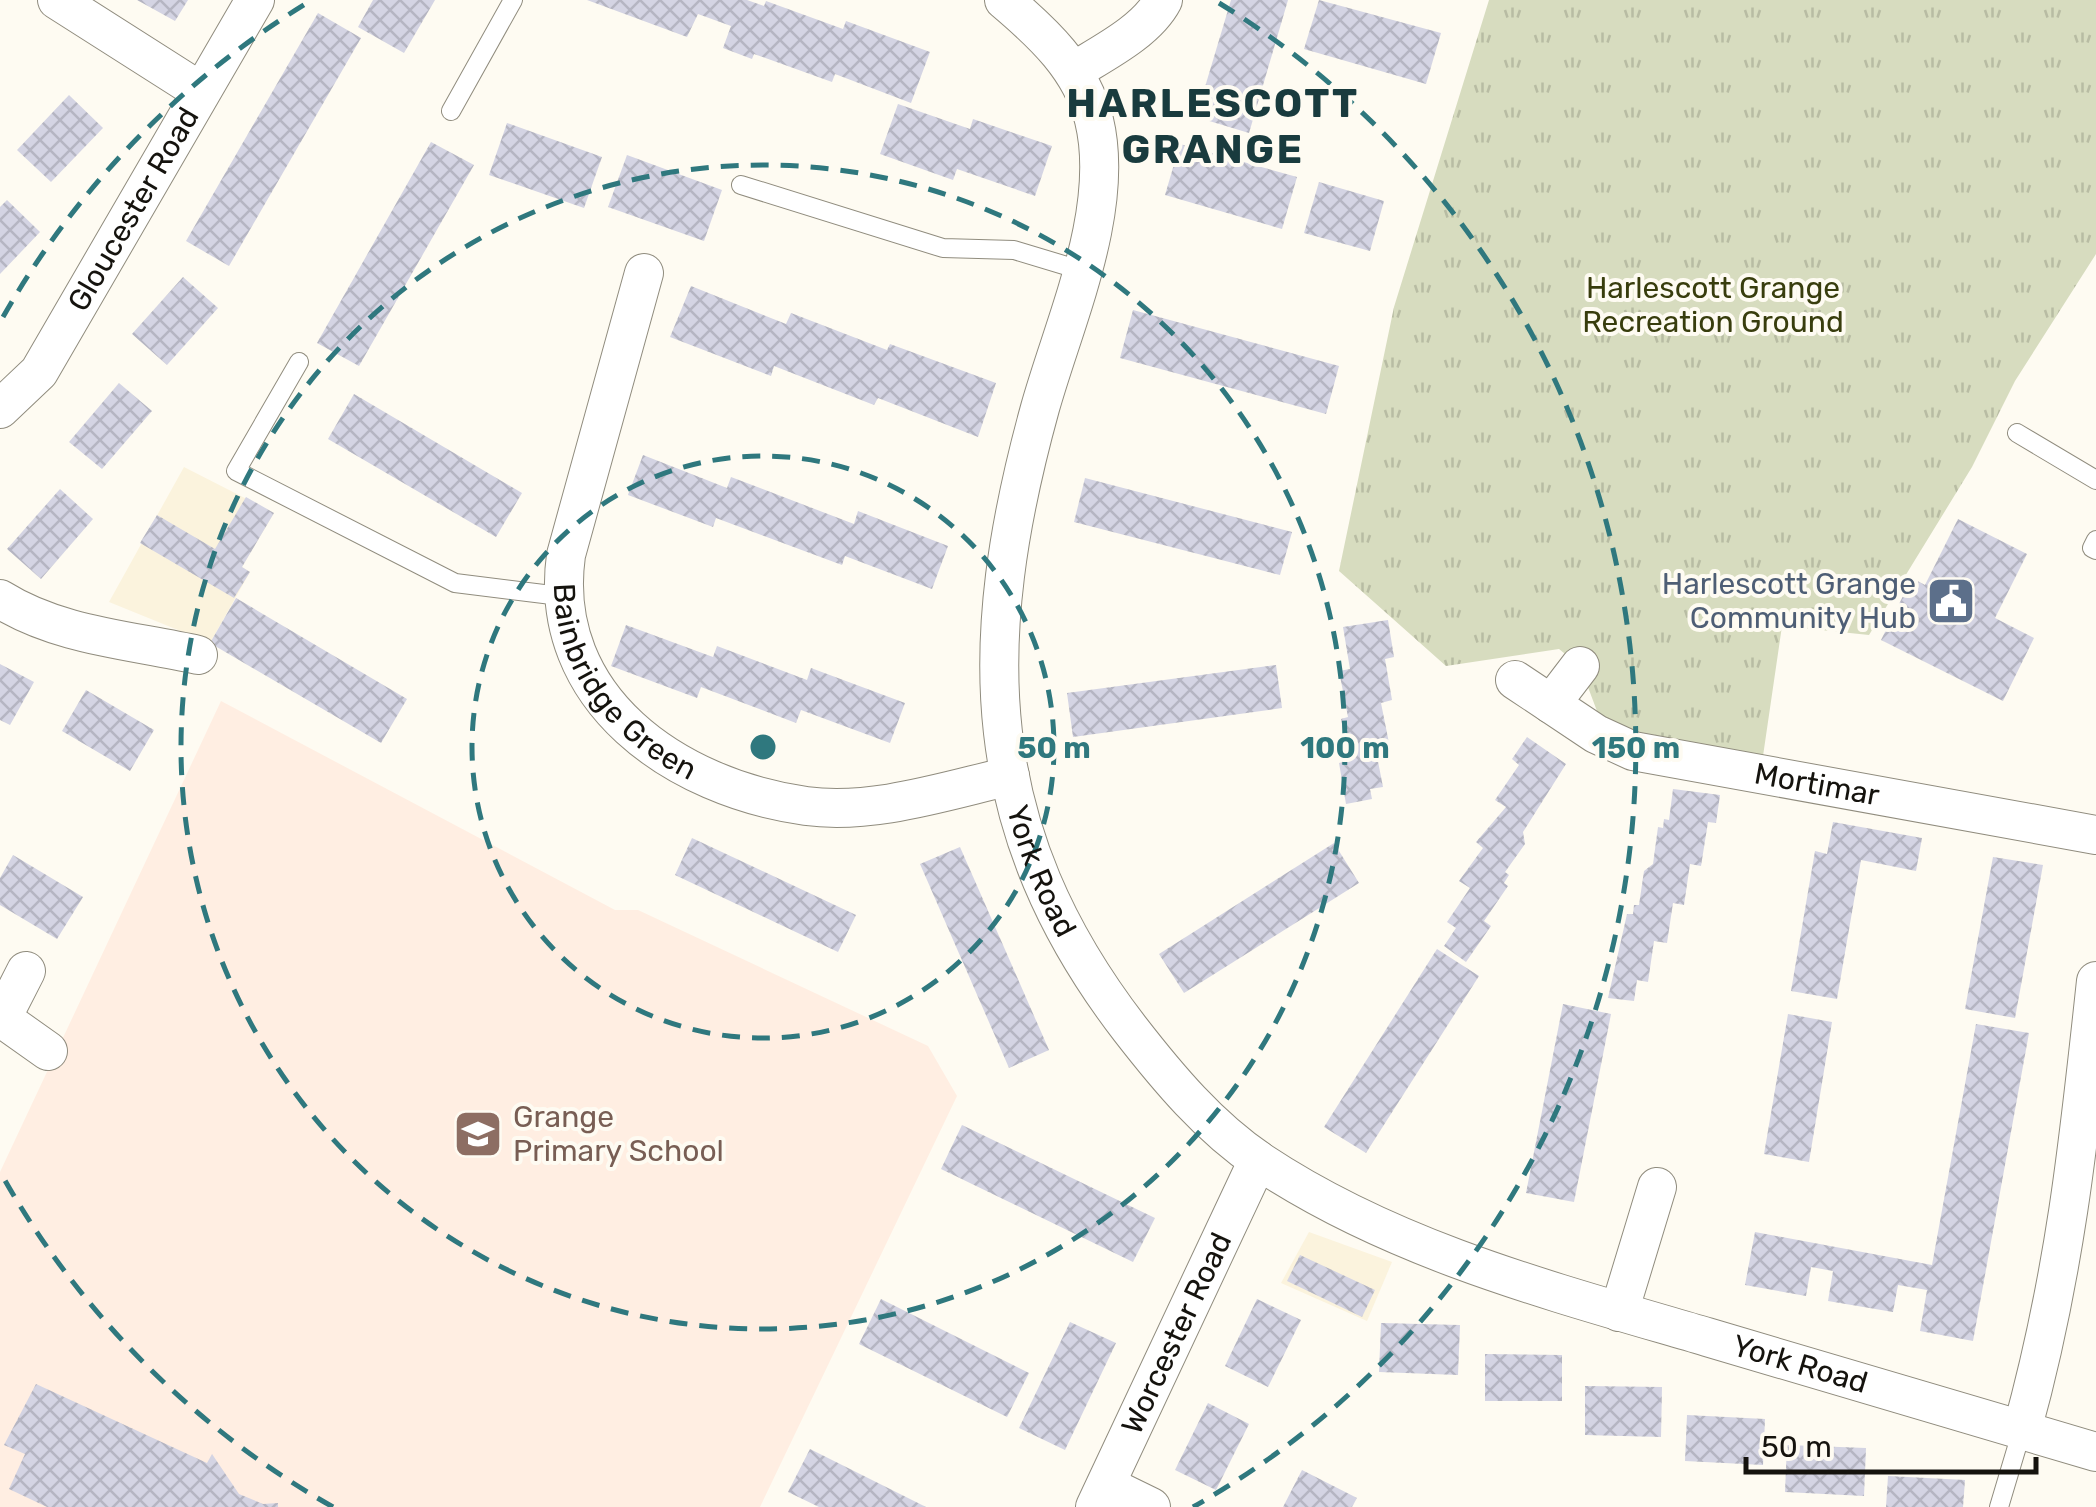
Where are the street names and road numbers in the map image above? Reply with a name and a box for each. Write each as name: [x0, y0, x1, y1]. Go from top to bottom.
street label: Gloucester Road: [60, 101, 207, 317]
street label: Bainbridge Green: [546, 583, 703, 788]
street label: Mortimar: [1752, 755, 1883, 813]
street label: York Road: [999, 801, 1084, 943]
street label: Worcester Road: [1114, 1227, 1239, 1440]
street label: York Road: [1728, 1327, 1872, 1401]

